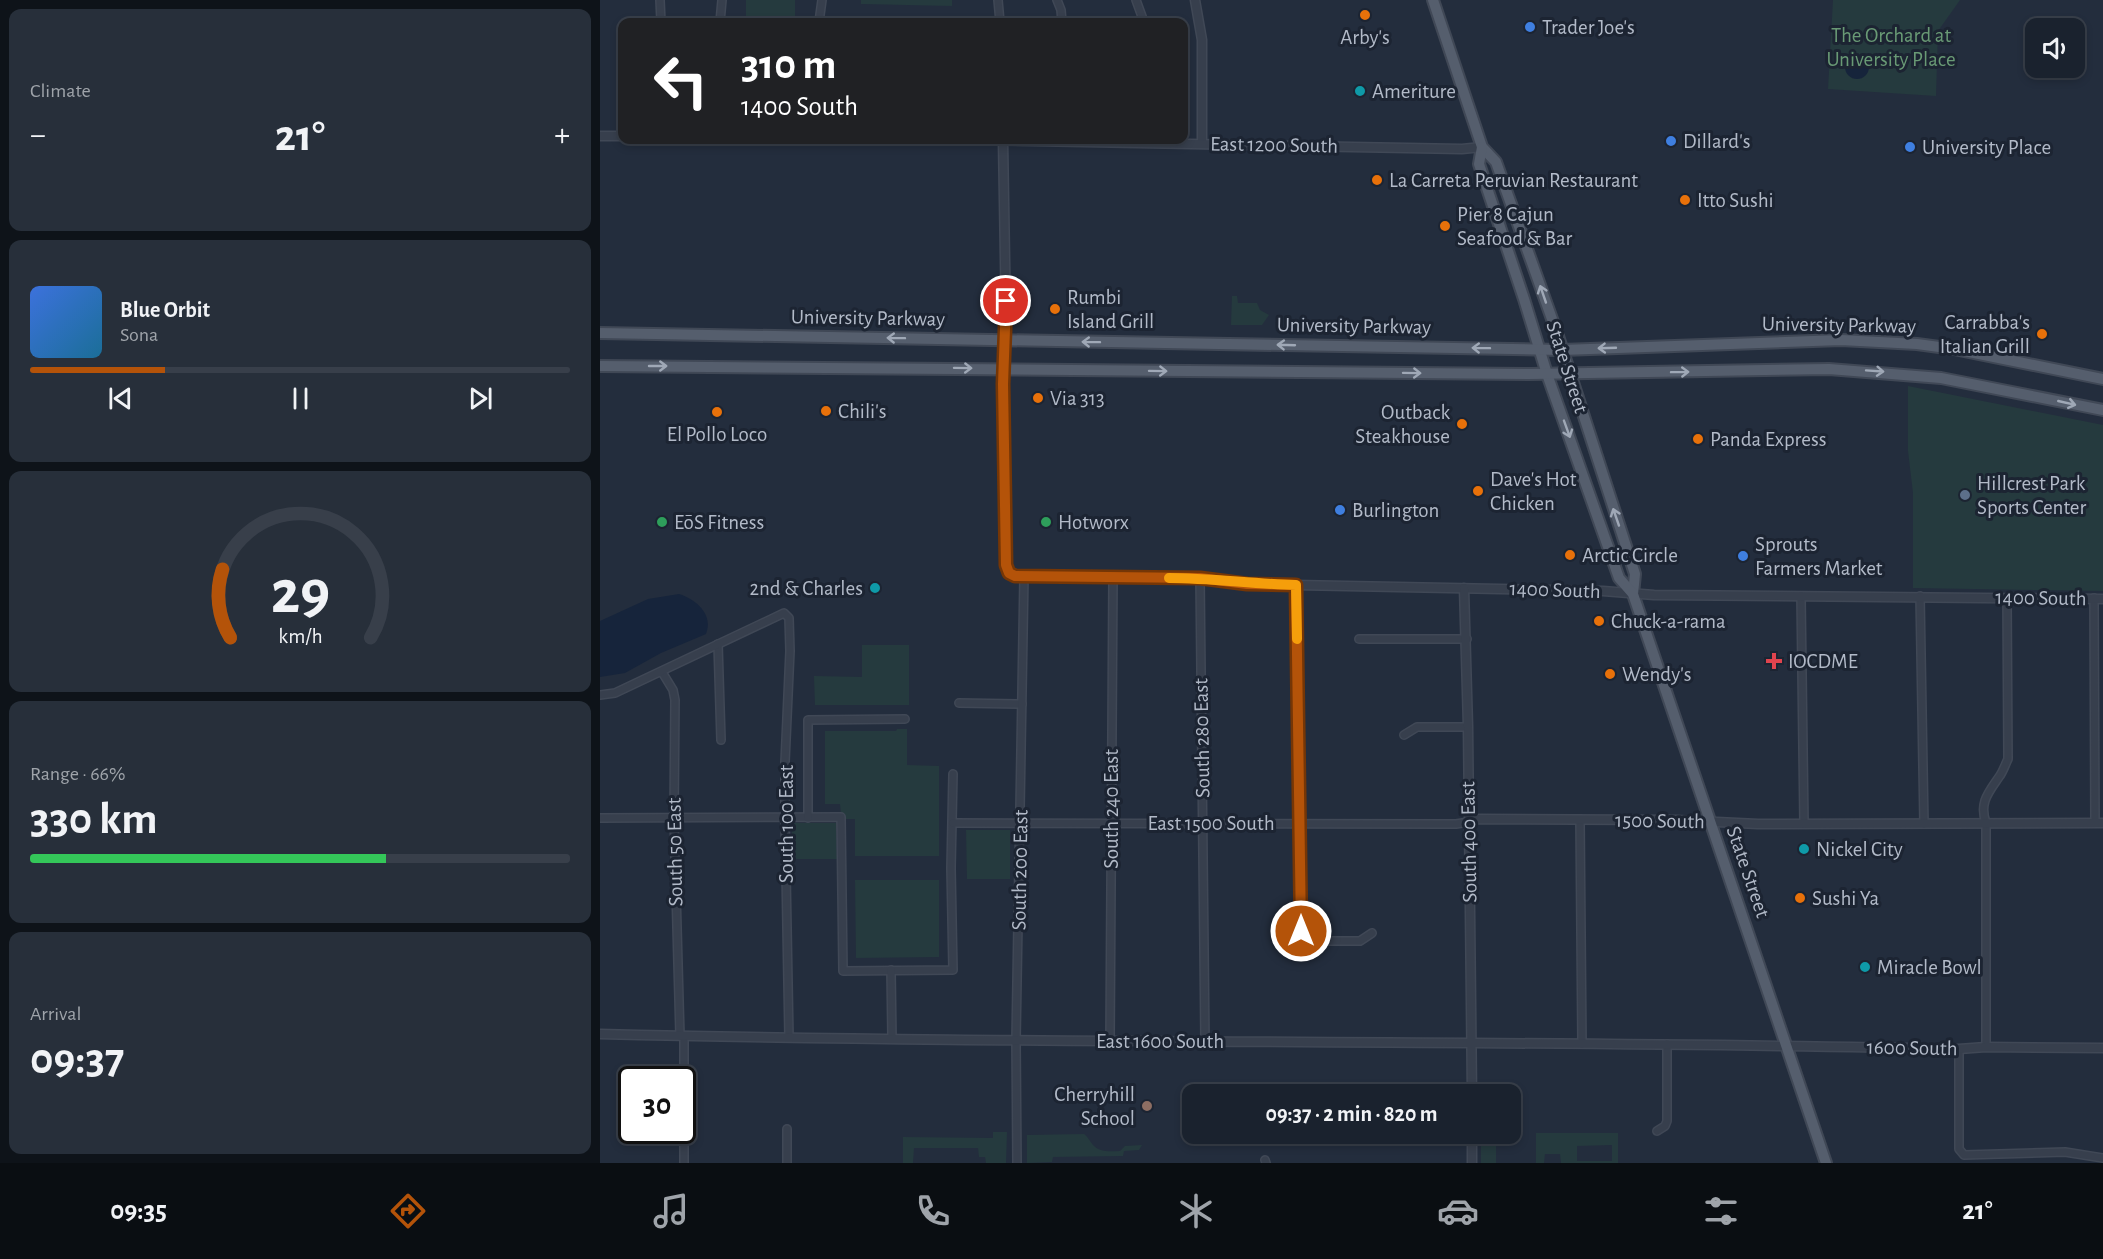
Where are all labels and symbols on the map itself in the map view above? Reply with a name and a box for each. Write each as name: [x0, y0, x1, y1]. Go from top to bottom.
marker: Arby's: [1358, 8, 1372, 22]
place label: Trader Joe's: [1542, 17, 1635, 38]
marker: Trader Joe's: [1523, 20, 1537, 34]
park label: The Orchard at University Place: [1826, 25, 1956, 70]
place label: Arby's: [1340, 27, 1390, 48]
place label: Ameriture: [1372, 81, 1456, 102]
marker: Ameriture: [1353, 84, 1367, 98]
place label: Dillard's: [1683, 131, 1750, 152]
street label: East 1200 South: [1210, 133, 1338, 157]
marker: Dillard's: [1664, 134, 1678, 148]
place label: University Place: [1922, 137, 2051, 158]
marker: University Place: [1903, 140, 1917, 154]
place label: La Carreta Peruvian Restaurant: [1389, 170, 1638, 191]
marker: La Carreta Peruvian Restaurant: [1370, 173, 1384, 187]
place label: Itto Sushi: [1697, 190, 1774, 211]
marker: Itto Sushi: [1678, 193, 1692, 207]
place label: Pier 8 Cajun Seafood & Bar: [1457, 204, 1572, 249]
marker: Pier 8 Cajun Seafood & Bar: [1438, 219, 1452, 233]
pin: [980, 275, 1031, 326]
one-way arrow: [1537, 285, 1548, 304]
place label: Rumbi Island Grill: [1067, 287, 1154, 332]
marker: Rumbi Island Grill: [1048, 302, 1062, 316]
street label: University Parkway: [791, 306, 945, 330]
place label: Carrabba's Italian Grill: [1940, 312, 2030, 357]
street label: University Parkway: [1762, 313, 1916, 337]
street label: University Parkway: [1277, 314, 1431, 338]
street label: State Street: [1542, 318, 1592, 416]
marker: Carrabba's Italian Grill: [2035, 327, 2049, 341]
one-way arrow: [887, 332, 907, 344]
one-way arrow: [1082, 336, 1102, 347]
one-way arrow: [1276, 339, 1296, 351]
one-way arrow: [1471, 342, 1491, 353]
one-way arrow: [1598, 343, 1618, 354]
one-way arrow: [648, 360, 668, 372]
one-way arrow: [953, 362, 973, 374]
one-way arrow: [1148, 365, 1168, 377]
one-way arrow: [1670, 366, 1690, 378]
one-way arrow: [1865, 366, 1885, 377]
one-way arrow: [1401, 367, 1421, 379]
place label: Via 313: [1050, 388, 1105, 409]
marker: Via 313: [1031, 391, 1045, 405]
one-way arrow: [2058, 397, 2077, 409]
place label: Chili's: [838, 401, 886, 422]
place label: Outback Steakhouse: [1355, 402, 1450, 447]
marker: Chili's: [819, 404, 833, 418]
marker: El Pollo Loco: [710, 405, 724, 419]
marker: Outback Steakhouse: [1455, 417, 1469, 431]
one-way arrow: [1562, 419, 1573, 438]
place label: El Pollo Loco: [667, 424, 767, 445]
place label: Panda Express: [1710, 429, 1826, 450]
marker: Panda Express: [1691, 432, 1705, 446]
place label: Dave's Hot Chicken: [1490, 469, 1577, 514]
place label: Hillcrest Park Sports Center: [1977, 473, 2087, 518]
marker: Dave's Hot Chicken: [1471, 484, 1485, 498]
marker: Hillcrest Park Sports Center: [1958, 488, 1972, 502]
place label: Burlington: [1352, 500, 1439, 521]
marker: Burlington: [1333, 503, 1347, 517]
one-way arrow: [1610, 508, 1621, 527]
place label: EōS Fitness: [674, 512, 764, 533]
place label: Hotworx: [1058, 512, 1129, 533]
marker: EōS Fitness: [655, 515, 669, 529]
marker: Hotworx: [1039, 515, 1053, 529]
place label: Sprouts Farmers Market: [1755, 534, 1883, 579]
place label: Arctic Circle: [1582, 545, 1678, 566]
marker: Arctic Circle: [1563, 548, 1577, 562]
marker: Sprouts Farmers Market: [1736, 549, 1750, 563]
place label: 2nd & Charles: [749, 578, 863, 599]
street label: 1400 South: [1509, 578, 1601, 602]
marker: 2nd & Charles: [868, 581, 882, 595]
street label: 1400 South: [1995, 587, 2087, 609]
place label: Chuck-a-rama: [1611, 611, 1726, 632]
marker: Chuck-a-rama: [1592, 614, 1606, 628]
place label: IOCDME: [1788, 651, 1858, 672]
marker: IOCDME: [1765, 652, 1783, 670]
place label: Wendy's: [1622, 664, 1691, 685]
marker: Wendy's: [1603, 667, 1617, 681]
street label: South 280 East: [1190, 678, 1214, 798]
street label: South 240 East: [1101, 749, 1122, 869]
street label: South 100 East: [776, 765, 797, 883]
street label: South 400 East: [1457, 781, 1481, 903]
street label: South 50 East: [664, 797, 686, 907]
street label: South 200 East: [1008, 809, 1032, 931]
street label: 1500 South: [1615, 810, 1705, 832]
street label: East 1500 South: [1147, 813, 1275, 834]
street label: State Street: [1723, 824, 1774, 921]
place label: Nickel City: [1816, 839, 1903, 860]
marker: Nickel City: [1797, 842, 1811, 856]
place label: Sushi Ya: [1812, 888, 1880, 909]
marker: Sushi Ya: [1793, 891, 1807, 905]
position arrow: [1269, 899, 1333, 963]
place label: Miracle Bowl: [1877, 957, 1982, 978]
marker: Miracle Bowl: [1858, 960, 1872, 974]
street label: East 1600 South: [1096, 1031, 1224, 1052]
street label: 1600 South: [1866, 1037, 1958, 1059]
speed limit sign: 30: [618, 1066, 696, 1144]
place label: Cherryhill School: [1054, 1084, 1135, 1129]
marker: Cherryhill School: [1140, 1099, 1154, 1113]

